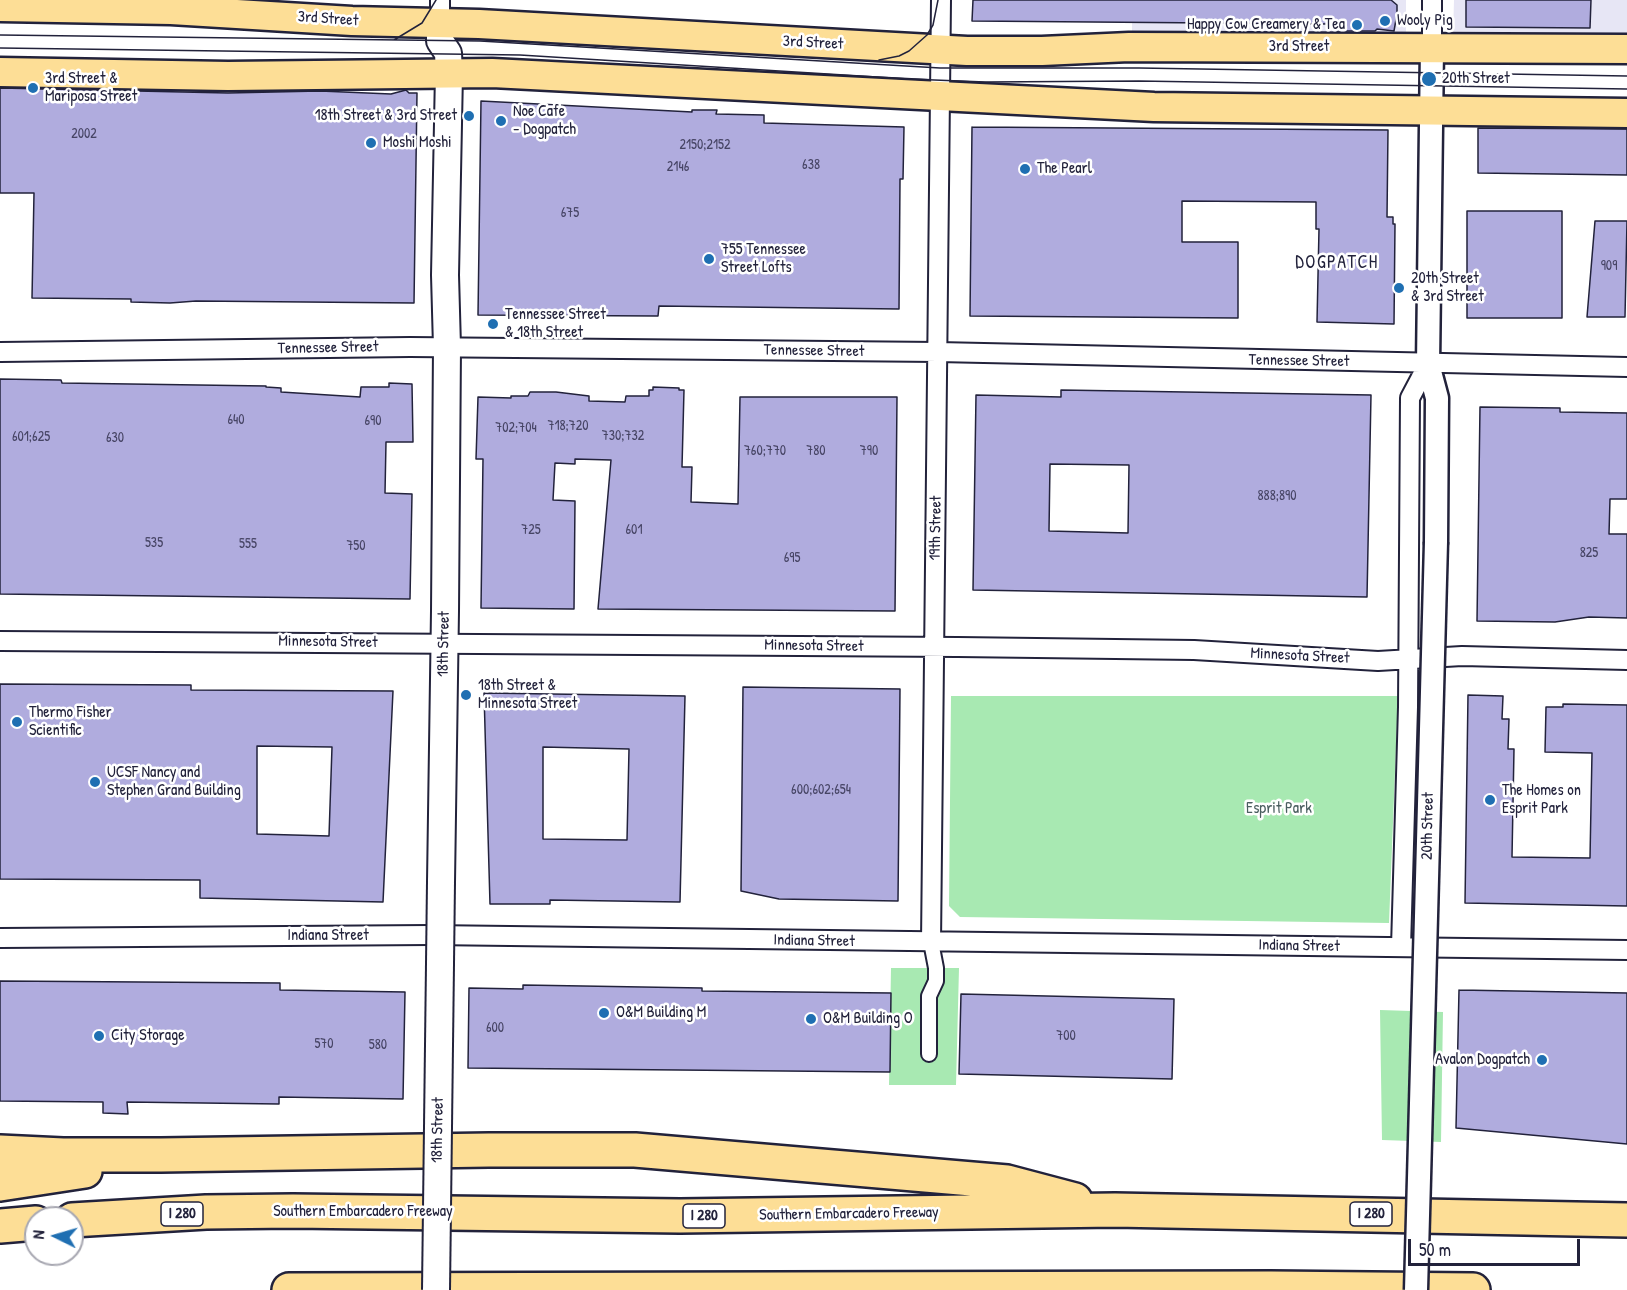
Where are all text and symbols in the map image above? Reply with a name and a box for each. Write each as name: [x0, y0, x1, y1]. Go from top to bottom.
street label: 3rd Street: [297, 7, 359, 31]
place label: Wooly Pig: [1397, 11, 1453, 31]
marker: Wooly Pig: [1378, 14, 1392, 28]
place label: Happy Cow Creamery & Tea: [1187, 15, 1345, 35]
marker: Happy Cow Creamery & Tea: [1350, 18, 1364, 32]
street label: 3rd Street: [782, 32, 844, 54]
street label: 3rd Street: [1269, 37, 1329, 57]
place label: 3rd Street & Mariposa Street: [45, 69, 137, 107]
place label: 20th Street: [1442, 69, 1510, 89]
marker: 20th Street: [1420, 70, 1438, 88]
marker: 3rd Street & Mariposa Street: [26, 81, 40, 95]
place label: Noe Cafe - Dogpatch: [513, 102, 576, 140]
place label: 18th Street & 3rd Street: [315, 106, 457, 126]
marker: 18th Street & 3rd Street: [462, 109, 476, 123]
marker: Noe Cafe - Dogpatch: [494, 114, 508, 128]
house number: 2002: [71, 126, 97, 142]
place label: Moshi Moshi: [383, 133, 452, 153]
marker: Moshi Moshi: [364, 136, 378, 150]
house number: 2150;2152: [679, 137, 731, 153]
house number: 638: [802, 157, 820, 173]
house number: 2146: [667, 159, 689, 175]
place label: The Pearl: [1037, 159, 1092, 179]
marker: The Pearl: [1018, 162, 1032, 176]
house number: 675: [561, 205, 579, 221]
place label: 755 Tennessee Street Lofts: [721, 240, 806, 278]
marker: 755 Tennessee Street Lofts: [702, 252, 716, 266]
district label: DOGPATCH: [1295, 252, 1379, 274]
house number: 909: [1601, 258, 1617, 274]
place label: 20th Street & 3rd Street: [1411, 269, 1484, 307]
marker: 20th Street & 3rd Street: [1392, 281, 1406, 295]
place label: Tennessee Street & 18th Street: [505, 305, 606, 343]
marker: Tennessee Street & 18th Street: [486, 317, 500, 331]
street label: Tennessee Street: [278, 338, 378, 358]
street label: Tennessee Street: [764, 341, 864, 361]
street label: Tennessee Street: [1249, 351, 1349, 371]
house number: 640: [227, 412, 245, 428]
house number: 690: [365, 413, 381, 429]
house number: 718;720: [547, 418, 589, 434]
house number: 702;704: [495, 420, 537, 436]
house number: 730;732: [602, 428, 644, 444]
house number: 601;625: [12, 429, 50, 445]
house number: 630: [106, 430, 124, 446]
house number: 760;770: [744, 443, 786, 459]
house number: 780: [806, 443, 826, 459]
house number: 790: [860, 443, 878, 459]
house number: 888;890: [1258, 488, 1296, 504]
street label: 19th Street: [926, 495, 946, 561]
house number: 725: [521, 522, 541, 538]
house number: 601: [626, 522, 642, 538]
house number: 535: [145, 535, 163, 551]
house number: 555: [239, 536, 257, 552]
house number: 750: [346, 538, 366, 554]
house number: 825: [1580, 545, 1598, 561]
house number: 695: [784, 550, 800, 566]
street label: 18th Street: [434, 611, 454, 677]
street label: Minnesota Street: [278, 632, 378, 652]
street label: Minnesota Street: [764, 636, 864, 656]
street label: Minnesota Street: [1250, 644, 1350, 668]
place label: 18th Street & Minnesota Street: [478, 676, 577, 714]
marker: 18th Street & Minnesota Street: [459, 688, 473, 702]
place label: Thermo Fisher Scientific: [29, 703, 112, 741]
marker: Thermo Fisher Scientific: [10, 715, 24, 729]
place label: UCSF Nancy and Stephen Grand Building: [107, 763, 241, 801]
marker: UCSF Nancy and Stephen Grand Building: [88, 775, 102, 789]
place label: The Homes on Esprit Park: [1502, 781, 1581, 819]
house number: 600;602;654: [791, 782, 851, 798]
street label: 20th Street: [1418, 792, 1438, 860]
marker: The Homes on Esprit Park: [1483, 793, 1497, 807]
park label: Esprit Park: [1246, 799, 1312, 819]
street label: Indiana Street: [287, 926, 369, 946]
street label: Indiana Street: [773, 931, 855, 951]
street label: Indiana Street: [1258, 936, 1340, 956]
place label: O&M Building M: [616, 1003, 706, 1023]
marker: O&M Building M: [597, 1006, 611, 1020]
place label: O&M Building O: [823, 1009, 913, 1029]
marker: O&M Building O: [804, 1012, 818, 1026]
house number: 600: [486, 1020, 504, 1036]
place label: City Storage: [111, 1026, 185, 1046]
house number: 700: [1056, 1028, 1076, 1044]
marker: City Storage: [92, 1029, 106, 1043]
house number: 570: [314, 1036, 334, 1052]
house number: 580: [369, 1037, 387, 1053]
place label: Avalon Dogpatch: [1435, 1050, 1530, 1070]
marker: Avalon Dogpatch: [1535, 1053, 1549, 1067]
street label: 18th Street: [428, 1097, 448, 1163]
road number: I 280: [161, 1202, 203, 1226]
street label: Southern Embarcadero Freeway: [273, 1202, 453, 1222]
road number: I 280: [1350, 1202, 1392, 1226]
street label: Southern Embarcadero Freeway: [759, 1203, 939, 1225]
road number: I 280: [683, 1204, 725, 1228]
north arrow: [24, 1206, 84, 1266]
scale bar: [1411, 1227, 1584, 1265]
text: N: [27, 1229, 49, 1240]
text: 50 m: [1419, 1237, 1451, 1262]

